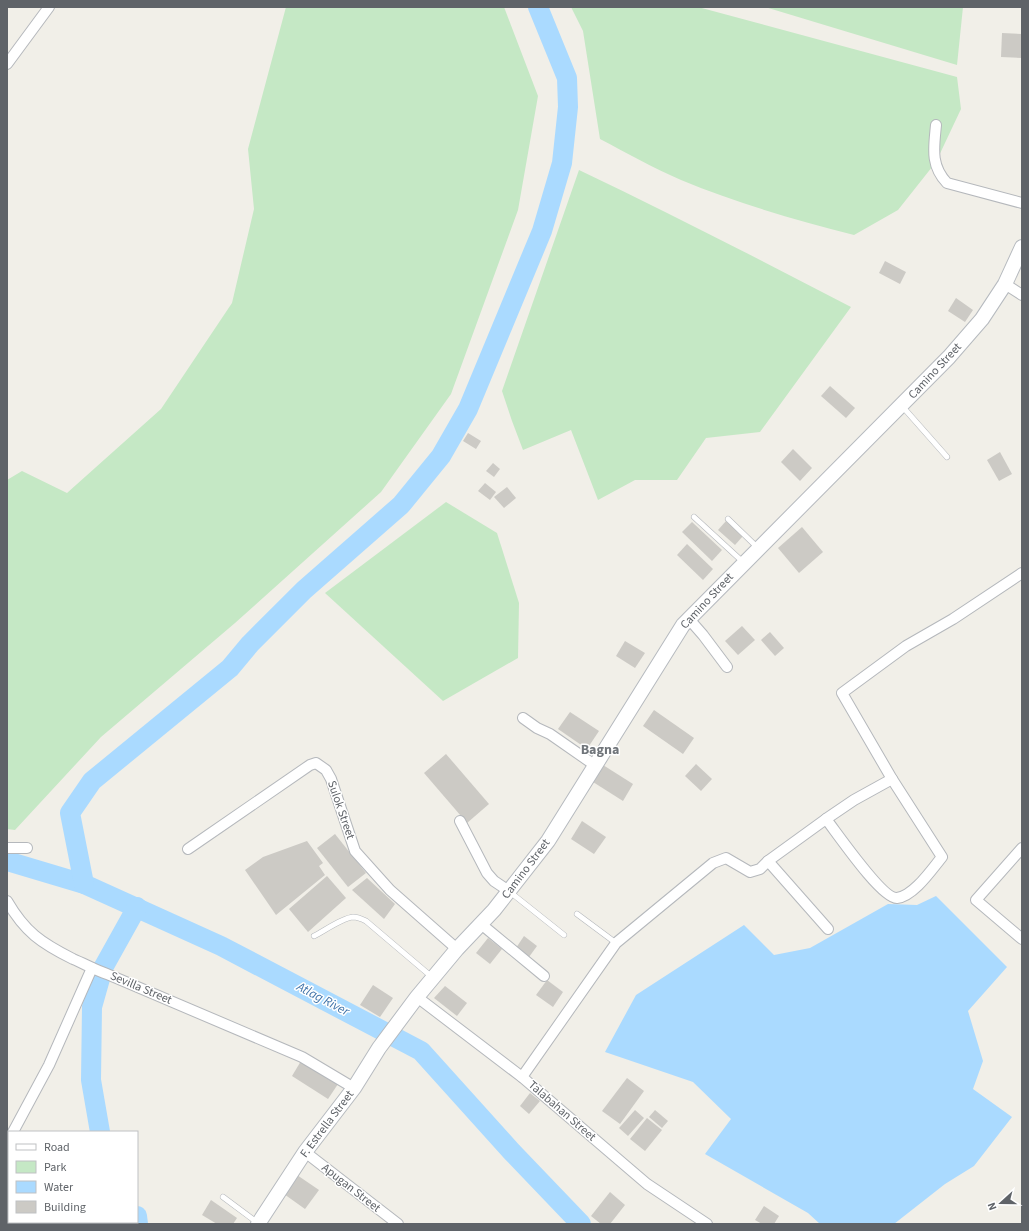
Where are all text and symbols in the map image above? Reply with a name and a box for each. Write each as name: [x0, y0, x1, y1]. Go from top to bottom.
street label: Camino Street: [904, 339, 966, 403]
street label: Camino Street: [676, 569, 738, 633]
district label: Bagna: [581, 740, 619, 760]
street label: Sulok Street: [323, 778, 359, 842]
street label: Camino Street: [498, 835, 554, 903]
street label: Sevilla Street: [107, 967, 175, 1009]
water label: Atlag River: [293, 977, 353, 1021]
street label: Talabahan Street: [524, 1077, 600, 1145]
street label: F. Estrella Street: [296, 1087, 358, 1161]
legend: [8, 1131, 138, 1223]
text: Road: [44, 1139, 70, 1156]
text: Park: [44, 1159, 66, 1176]
street label: Apugan Street: [318, 1160, 384, 1216]
text: Water: [44, 1179, 74, 1196]
north arrow: [981, 1183, 1021, 1223]
text: Building: [44, 1199, 86, 1216]
text: N: [984, 1200, 1000, 1213]

